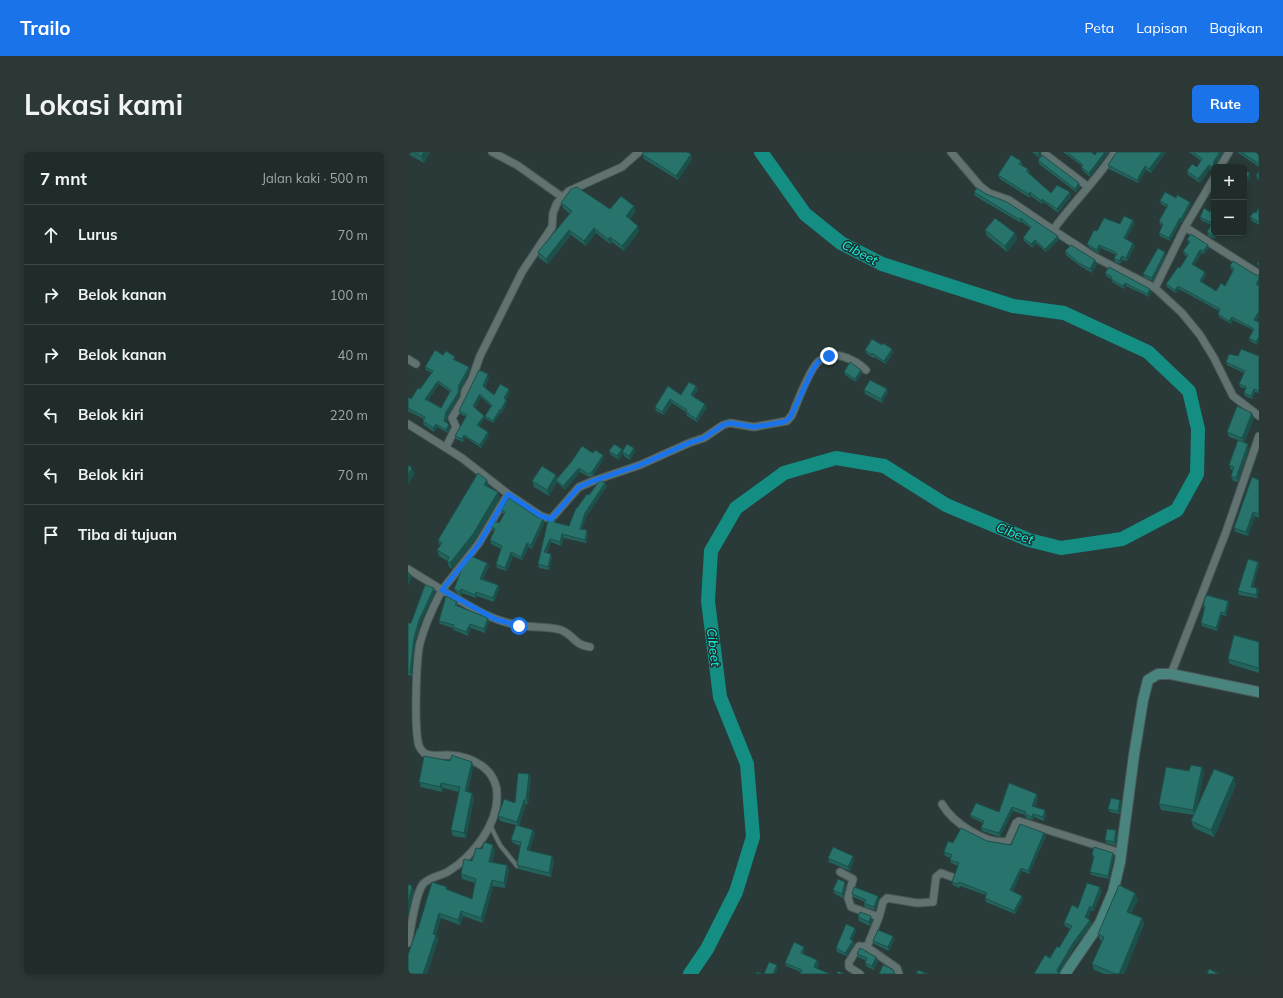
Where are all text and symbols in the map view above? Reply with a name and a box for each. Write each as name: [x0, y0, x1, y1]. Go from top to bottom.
text: Trailo: [20, 16, 71, 40]
text: Peta: [1085, 19, 1114, 37]
text: Lapisan: [1136, 19, 1188, 37]
text: Bagikan: [1210, 19, 1263, 37]
button: Rute: [1192, 85, 1259, 123]
text: Lokasi kami: [24, 87, 183, 122]
map controls: [1211, 164, 1247, 236]
button: +: [1211, 164, 1247, 200]
text: 7 mnt: [40, 168, 87, 189]
text: Jalan kaki · 500 m: [262, 170, 368, 186]
button: −: [1211, 200, 1247, 236]
icon: ahead: [40, 224, 62, 246]
text: Lurus: [78, 225, 118, 244]
text: 70 m: [338, 227, 368, 243]
water label: Cibeet: [839, 236, 881, 268]
icon: right: [40, 284, 62, 306]
text: Belok kanan: [78, 285, 167, 304]
text: 100 m: [330, 287, 368, 303]
icon: right: [40, 344, 62, 366]
text: Belok kanan: [78, 345, 167, 364]
text: 40 m: [338, 347, 368, 363]
route end: [820, 347, 838, 365]
icon: left: [40, 404, 62, 426]
text: Belok kiri: [78, 405, 144, 424]
text: 220 m: [330, 407, 368, 423]
icon: left: [40, 464, 62, 486]
text: Belok kiri: [78, 465, 144, 484]
text: 70 m: [338, 467, 368, 483]
water label: Cibeet: [994, 519, 1036, 548]
icon: arrive: [40, 524, 62, 546]
text: Tiba di tujuan: [78, 525, 177, 544]
route start: [510, 617, 528, 635]
water label: Cibeet: [704, 627, 724, 668]

